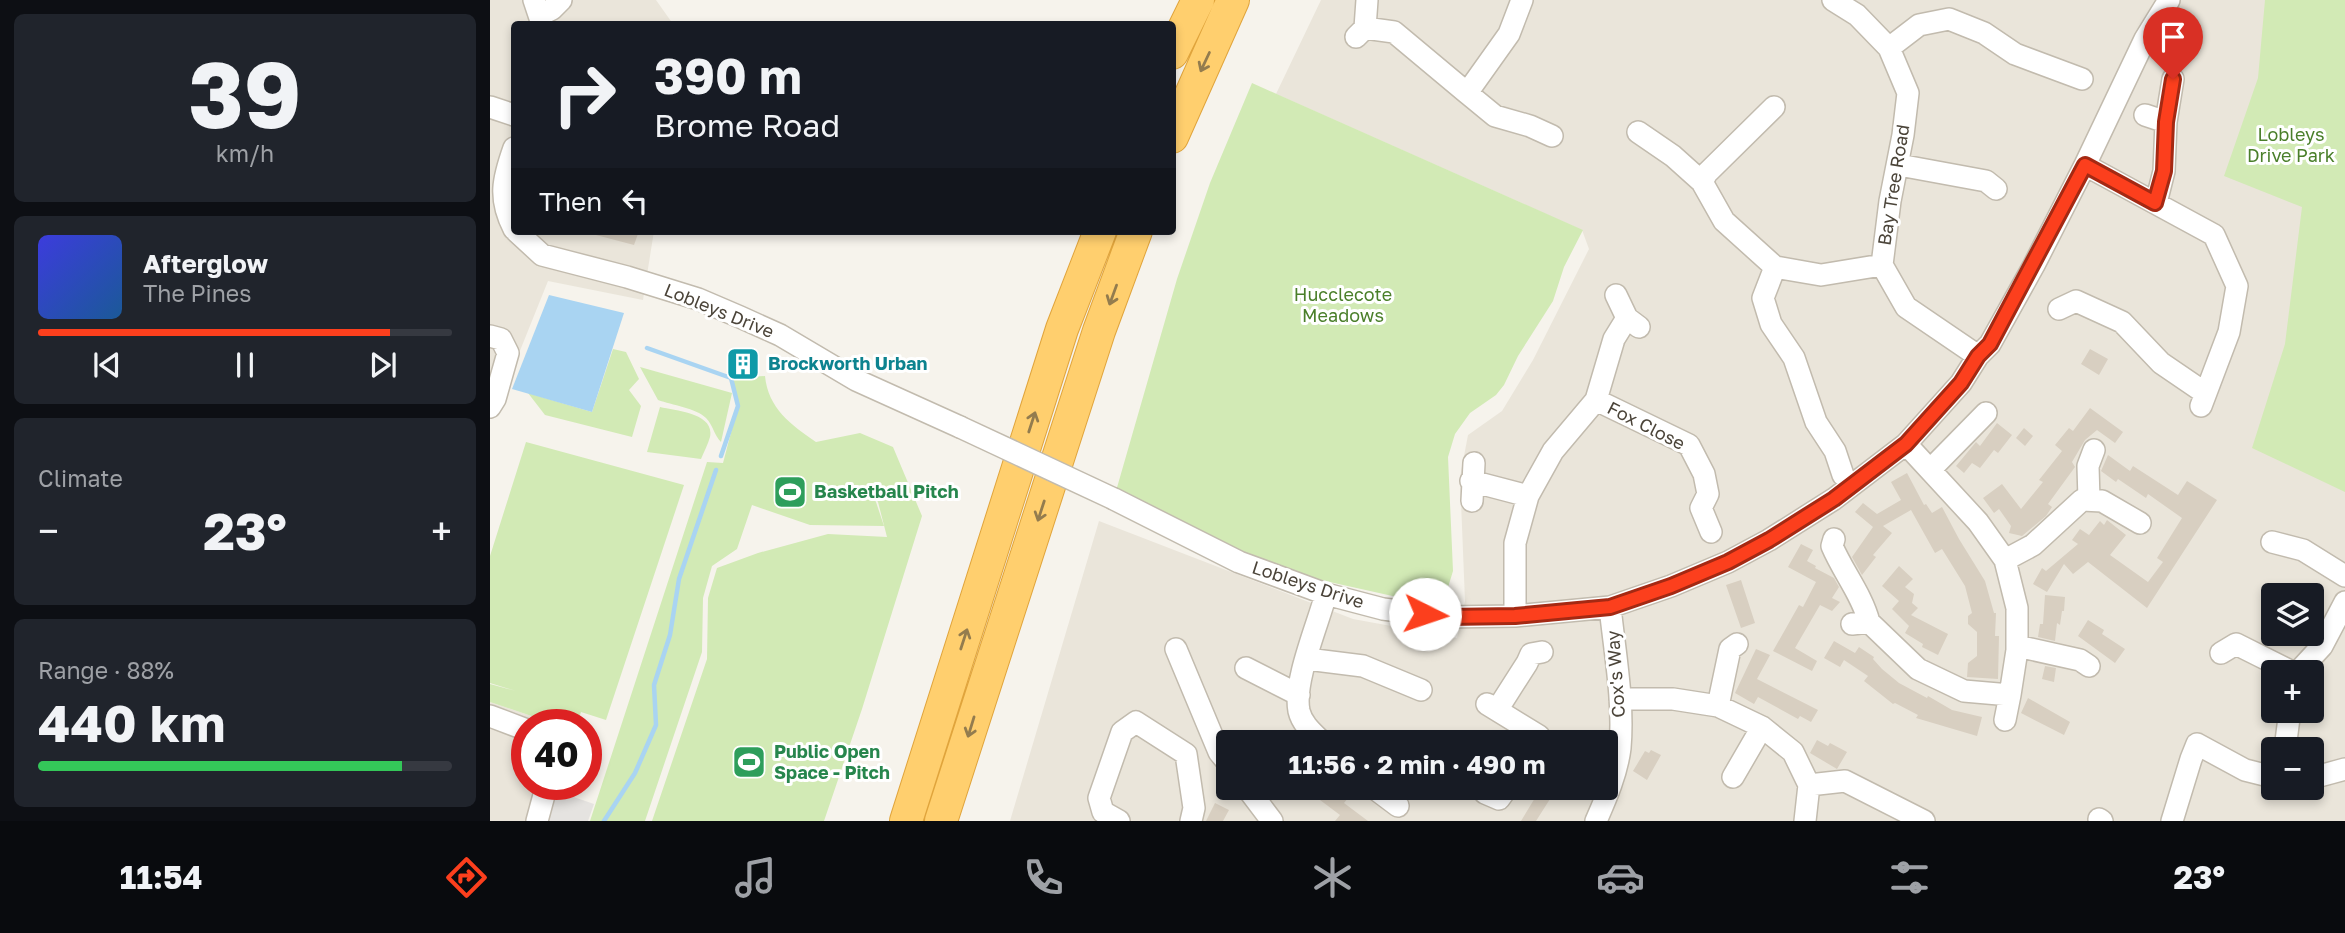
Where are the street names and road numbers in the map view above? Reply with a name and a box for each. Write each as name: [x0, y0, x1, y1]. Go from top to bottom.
street label: Bay Tree Road: [1873, 123, 1913, 247]
street label: Lobleys Drive: [661, 278, 777, 342]
street label: Fox Close: [1604, 396, 1689, 454]
street label: Lobleys Drive: [1250, 556, 1367, 612]
street label: Cox's Way: [1601, 630, 1629, 718]

